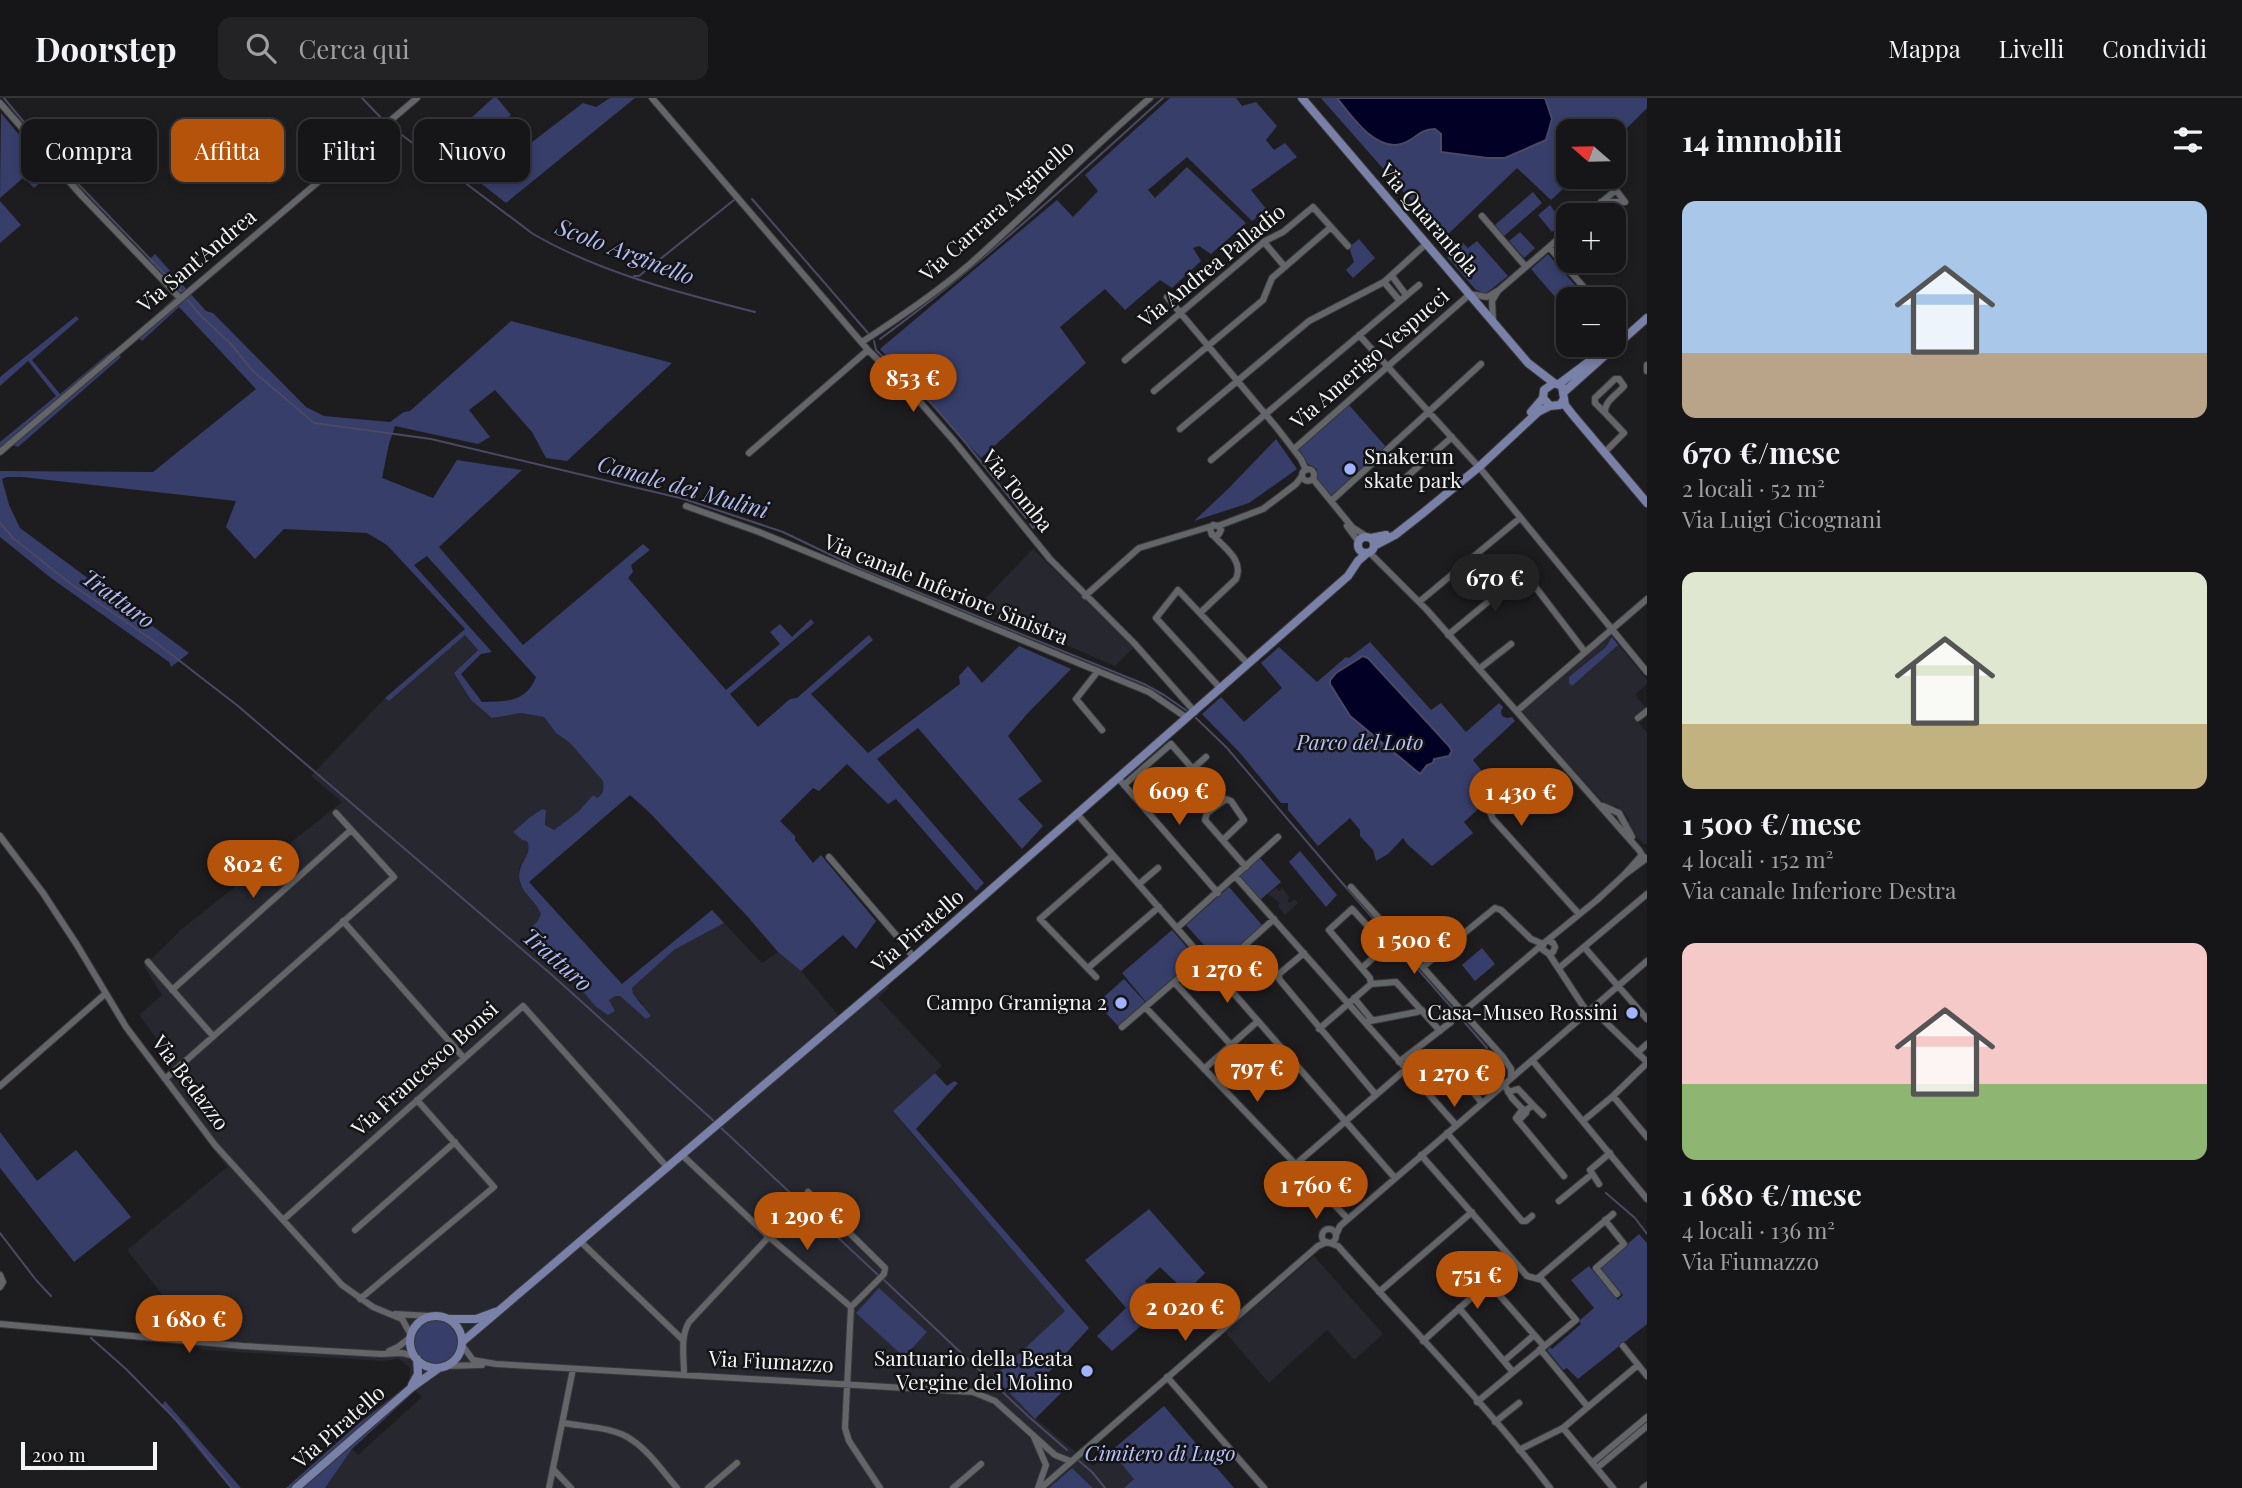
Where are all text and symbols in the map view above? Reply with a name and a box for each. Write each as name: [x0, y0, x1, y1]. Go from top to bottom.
search box: [218, 17, 708, 80]
text: Doorstep: [35, 26, 176, 70]
icon: search: [242, 29, 280, 67]
text: Cerca qui: [298, 31, 410, 66]
text: Mappa: [1888, 32, 1961, 64]
text: Livelli: [1999, 32, 2064, 64]
text: Condividi: [2102, 32, 2207, 64]
chip: Compra: [21, 119, 157, 182]
chip: Affitta: [171, 119, 284, 182]
chip: Filtri: [298, 119, 400, 182]
chip: Nuovo: [414, 119, 530, 182]
north arrow: [1556, 119, 1626, 189]
map controls: [1556, 119, 1626, 357]
text: 14 immobili: [1682, 120, 1843, 160]
icon: filters: [2169, 121, 2207, 159]
street label: Via Carrara Arginello: [912, 133, 1079, 287]
street label: Via Quarantola: [1373, 156, 1487, 281]
street label: Via Andrea Palladio: [1131, 196, 1290, 333]
street label: Via Sant'Andrea: [130, 201, 261, 318]
button: +: [1556, 203, 1626, 273]
water label: Scolo Arginello: [551, 210, 699, 291]
icon: home: [1882, 247, 2008, 373]
street label: Via Amerigo Vespucci: [1283, 281, 1454, 435]
button: −: [1556, 287, 1626, 357]
pin: 853 €: [864, 354, 962, 414]
text: 853 €: [886, 361, 940, 392]
text: 670 €/mese: [1682, 432, 1840, 472]
place label: Snakerun skate park: [1364, 441, 1462, 493]
street label: Via Tomba: [976, 442, 1061, 537]
water label: Canale dei Mulini: [594, 446, 773, 525]
marker: Snakerun skate park: [1342, 461, 1358, 477]
text: 2 locali · 52 m²: [1682, 472, 1825, 503]
text: Via Luigi Cicognani: [1682, 503, 1882, 534]
street label: Via canale Inferiore Sinistra: [820, 526, 1074, 650]
pin: 670 €: [1446, 554, 1544, 614]
water label: Tratturo: [76, 561, 162, 635]
text: 670 €: [1466, 561, 1524, 592]
icon: home: [1882, 618, 2008, 744]
park label: Parco del Loto: [1296, 727, 1423, 755]
pin: 609 €: [1130, 768, 1228, 827]
pin: 1 430 €: [1456, 768, 1586, 828]
text: 609 €: [1149, 774, 1209, 805]
text: 1 430 €: [1485, 775, 1557, 806]
text: 1 500 €/mese: [1682, 803, 1861, 843]
pin: 802 €: [204, 840, 302, 900]
text: 4 locali · 152 m²: [1682, 843, 1834, 874]
text: 802 €: [223, 847, 283, 878]
text: Via canale Inferiore Destra: [1682, 874, 1957, 905]
street label: Via Piratello: [864, 882, 969, 978]
pin: 1 500 €: [1349, 916, 1479, 976]
water label: Tratturo: [516, 920, 600, 998]
text: 1 500 €: [1377, 923, 1451, 954]
pin: 1 270 €: [1162, 946, 1292, 1005]
text: 1 270 €: [1191, 952, 1263, 983]
place label: Campo Gramigna 2: [926, 987, 1107, 1015]
icon: home: [1882, 989, 2008, 1115]
street label: Via Francesco Bonsi: [344, 994, 503, 1142]
marker: Campo Gramigna 2: [1113, 995, 1129, 1011]
place label: Casa-Museo Rossini: [1427, 997, 1618, 1025]
marker: Casa-Museo Rossini: [1624, 1005, 1640, 1021]
street label: Via Bedazzo: [146, 1028, 237, 1135]
pin: 797 €: [1208, 1044, 1306, 1104]
pin: 1 270 €: [1389, 1049, 1519, 1109]
text: 797 €: [1230, 1051, 1284, 1082]
text: 1 270 €: [1418, 1056, 1490, 1087]
pin: 1 760 €: [1251, 1162, 1381, 1221]
text: 1 760 €: [1280, 1168, 1352, 1199]
text: 1 680 €/mese: [1682, 1174, 1862, 1214]
pin: 1 290 €: [742, 1192, 872, 1252]
text: 1 290 €: [770, 1199, 844, 1230]
text: 4 locali · 136 m²: [1682, 1214, 1835, 1245]
text: Via Fiumazzo: [1682, 1245, 1819, 1276]
pin: 751 €: [1428, 1252, 1526, 1311]
text: 751 €: [1452, 1258, 1502, 1289]
pin: 2 020 €: [1120, 1284, 1250, 1343]
text: 2 020 €: [1146, 1290, 1224, 1321]
pin: 1 680 €: [124, 1296, 254, 1355]
text: 1 680 €: [152, 1302, 226, 1333]
street label: Via Fiumazzo: [707, 1343, 834, 1377]
place label: Santuario della Beata Vergine del Molino: [874, 1343, 1074, 1395]
marker: Santuario della Beata Vergine del Molino: [1079, 1363, 1095, 1379]
street label: Via Piratello: [285, 1378, 390, 1474]
park label: Cimitero di Lugo: [1085, 1438, 1235, 1466]
scale bar: [21, 1439, 158, 1471]
text: 200 m: [32, 1441, 86, 1467]

